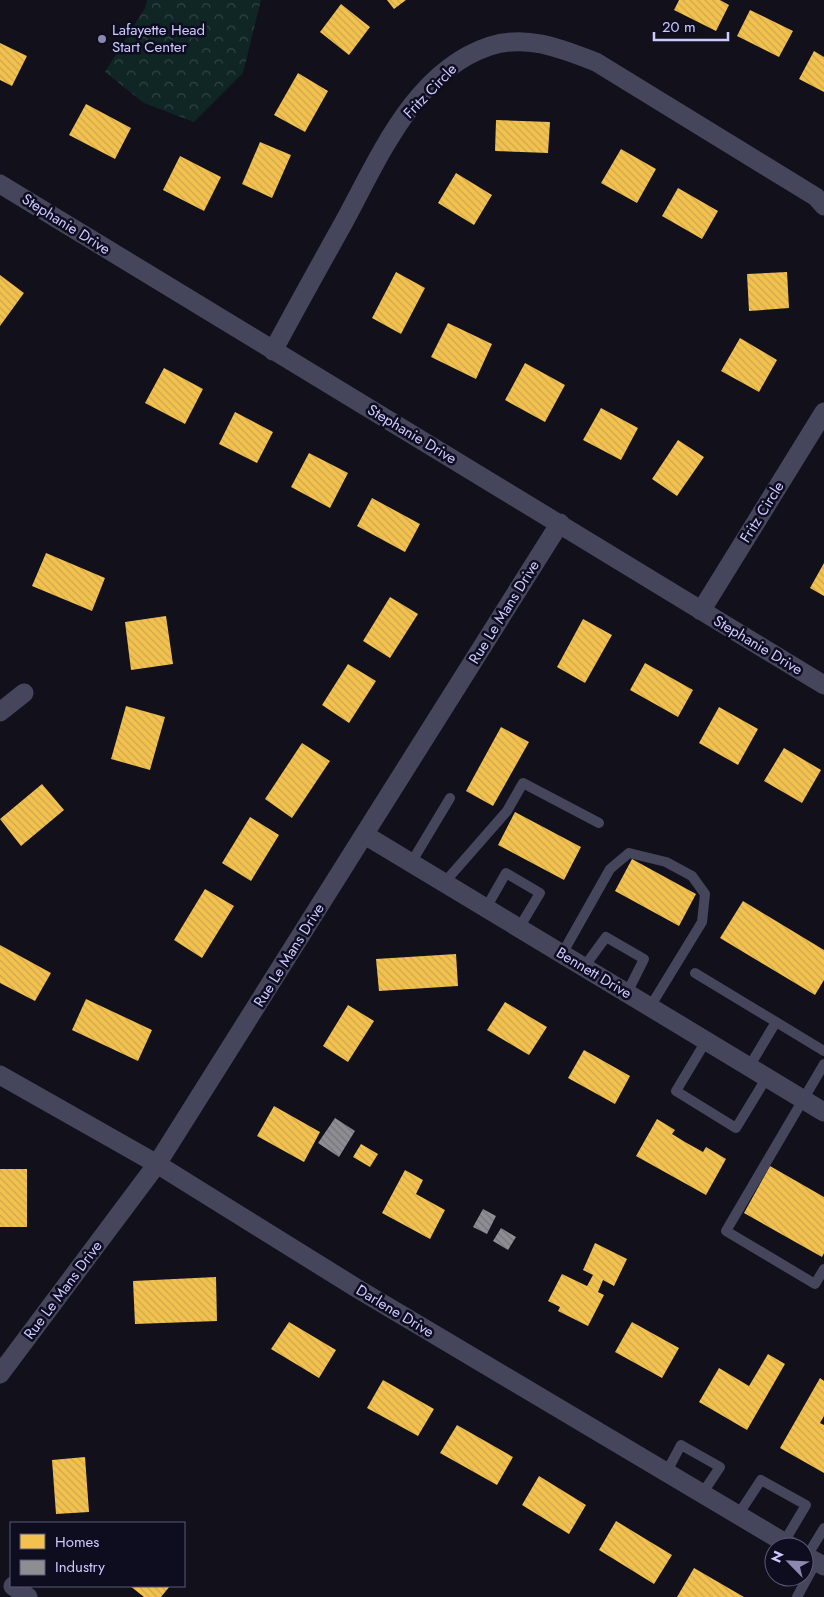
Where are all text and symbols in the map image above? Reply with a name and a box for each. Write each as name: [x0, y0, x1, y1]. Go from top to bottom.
scale bar: [654, 10, 728, 42]
text: 20 m: [662, 16, 696, 38]
place label: Lafayette Head Start Center: [112, 19, 205, 58]
marker: Lafayette Head Start Center: [96, 33, 108, 45]
street label: Fritz Circle: [398, 58, 462, 123]
street label: Stephanie Drive: [18, 188, 115, 260]
street label: Stephanie Drive: [363, 399, 461, 469]
street label: Fritz Circle: [734, 477, 790, 547]
street label: Rue Le Mans Drive: [463, 556, 545, 668]
street label: Stephanie Drive: [709, 610, 807, 680]
street label: Rue Le Mans Drive: [248, 899, 330, 1011]
street label: Bennett Drive: [552, 942, 636, 1004]
street label: Rue Le Mans Drive: [19, 1236, 108, 1344]
street label: Darlene Drive: [352, 1279, 438, 1343]
legend: [10, 1522, 185, 1587]
text: Homes: [55, 1531, 99, 1553]
north arrow: [764, 1537, 814, 1587]
text: N: [766, 1548, 789, 1566]
text: Industry: [55, 1556, 105, 1578]

